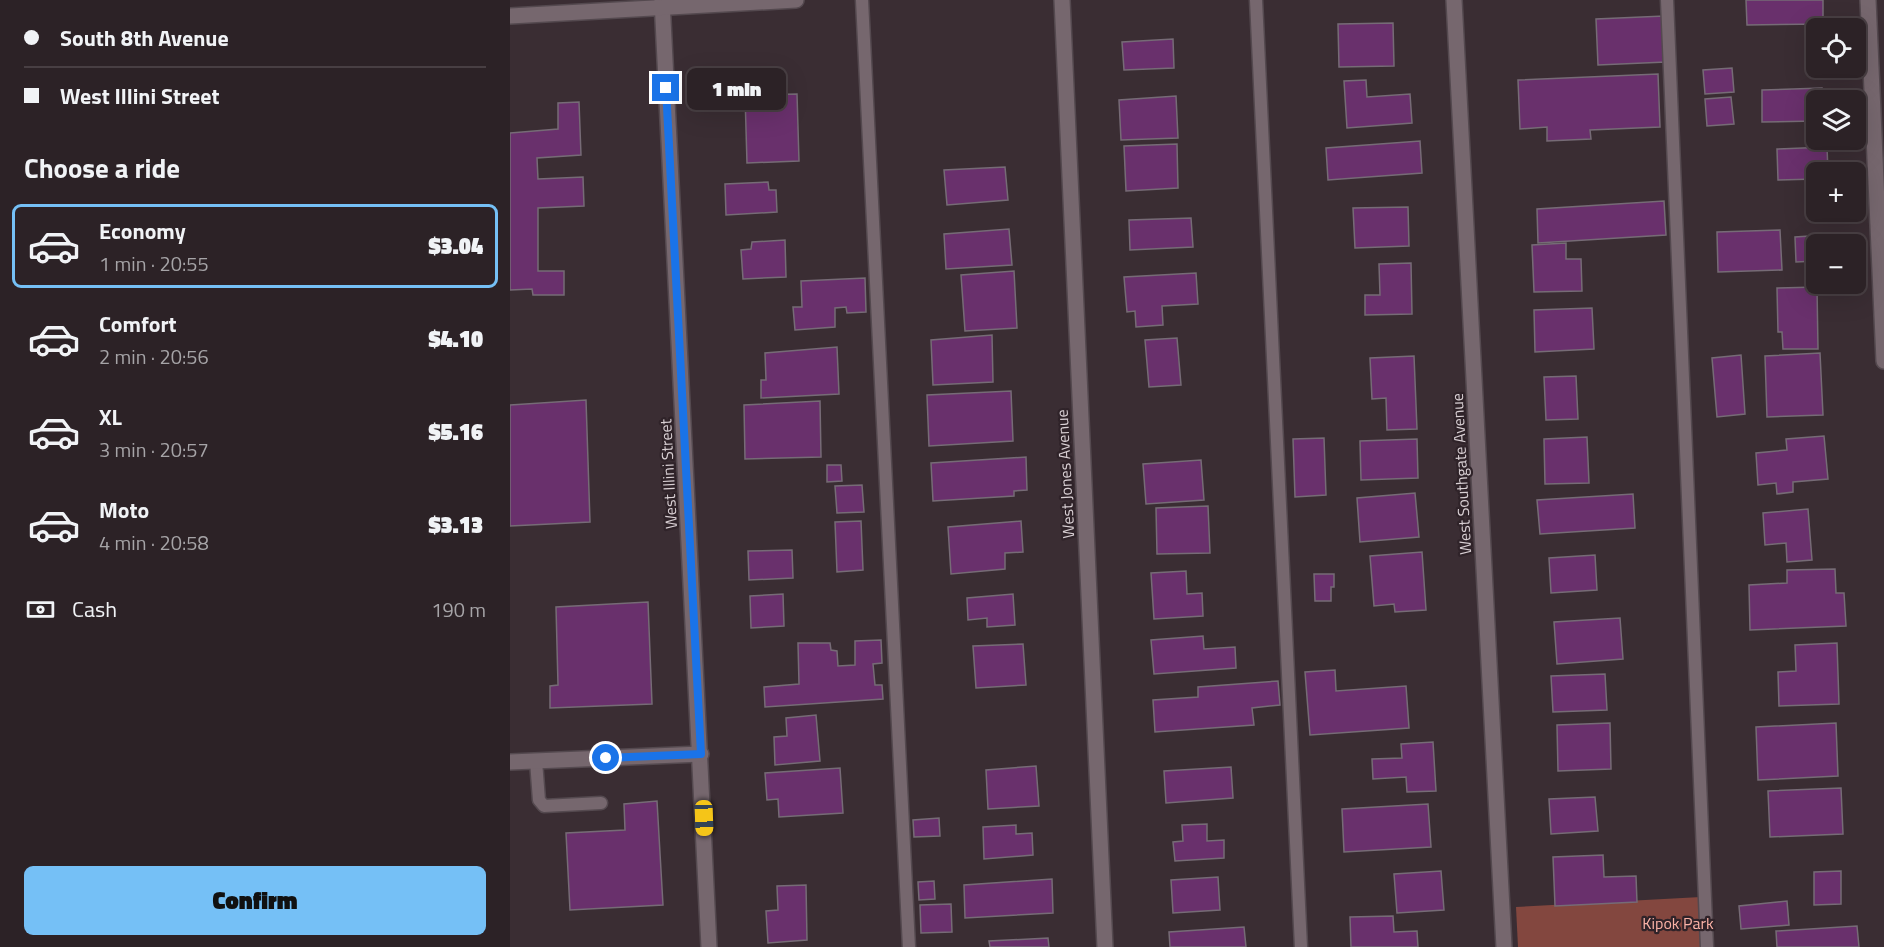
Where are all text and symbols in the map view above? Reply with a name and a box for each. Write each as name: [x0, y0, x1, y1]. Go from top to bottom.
map controls: [1806, 18, 1866, 294]
button: locate: [1806, 18, 1866, 78]
text: South 8th Avenue: [60, 21, 229, 55]
callout: 1 min: [687, 67, 786, 109]
text: 1 min: [712, 73, 761, 104]
route end: [652, 74, 679, 101]
text: West Illini Street: [60, 79, 220, 113]
button: layers: [1806, 90, 1866, 150]
text: Choose a ride: [24, 147, 180, 188]
button: +: [1806, 162, 1866, 222]
text: Economy: [99, 214, 186, 248]
icon: car: [27, 219, 81, 273]
text: $3.04: [428, 229, 483, 263]
button: −: [1806, 234, 1866, 294]
text: 1 min · 20:55: [99, 248, 209, 279]
text: Comfort: [99, 307, 177, 341]
icon: car: [27, 312, 81, 366]
text: $4.10: [428, 322, 483, 356]
text: 2 min · 20:56: [99, 341, 209, 372]
street label: West Southgate Avenue: [1445, 393, 1477, 555]
text: XL: [99, 400, 122, 434]
icon: car: [27, 405, 81, 459]
street label: West Jones Avenue: [1050, 409, 1080, 539]
text: $5.16: [428, 415, 483, 449]
street label: West Illini Street: [653, 418, 683, 530]
text: 3 min · 20:57: [99, 434, 209, 465]
text: Moto: [99, 493, 149, 527]
icon: car: [27, 498, 81, 552]
text: $3.13: [428, 508, 483, 542]
text: 4 min · 20:58: [99, 527, 209, 558]
text: Cash: [72, 592, 117, 626]
icon: cash: [24, 593, 57, 626]
text: 190 m: [431, 594, 486, 625]
route start: [592, 744, 619, 771]
car: [694, 800, 714, 836]
button: Confirm: [24, 866, 486, 935]
park label: Kipok Park: [1642, 911, 1714, 935]

